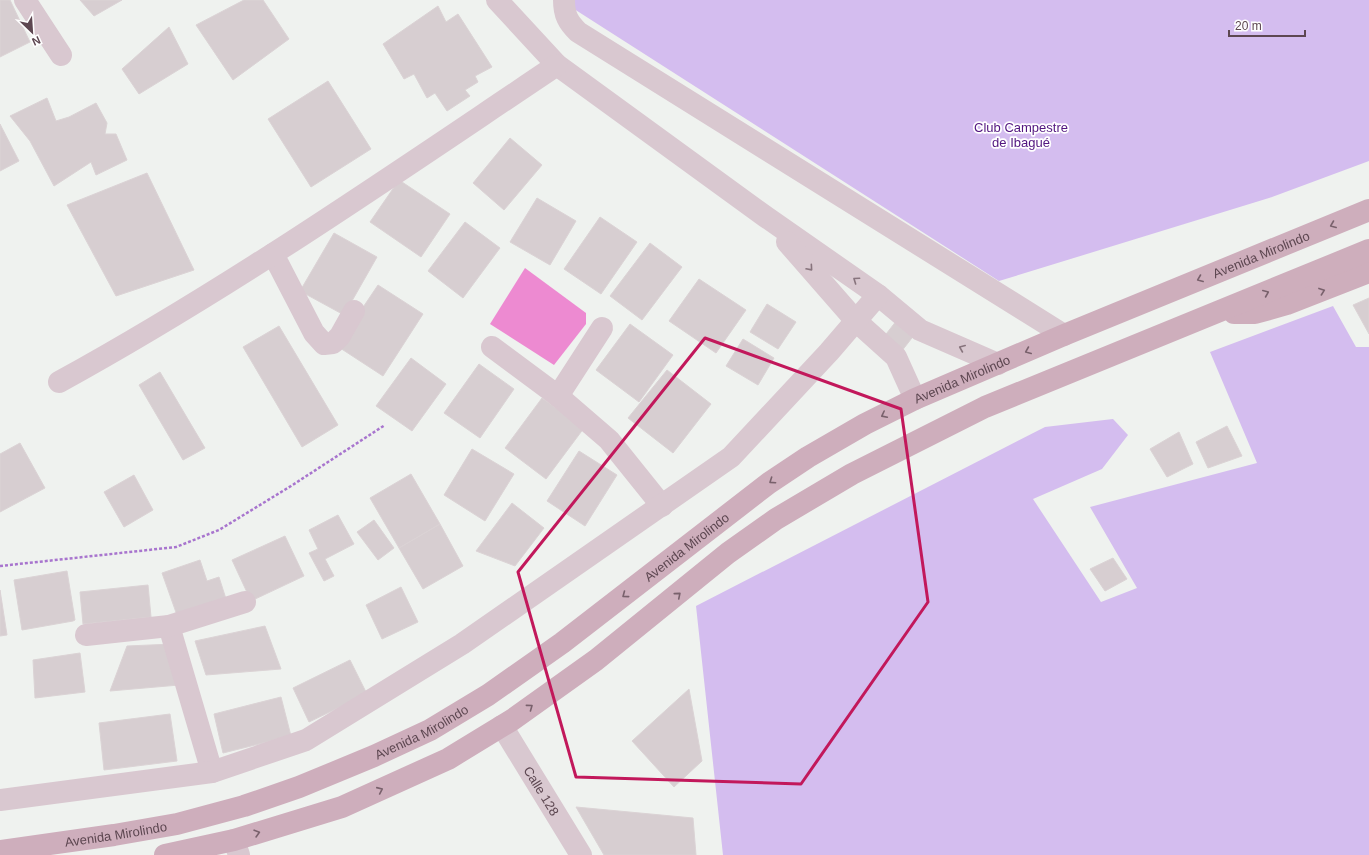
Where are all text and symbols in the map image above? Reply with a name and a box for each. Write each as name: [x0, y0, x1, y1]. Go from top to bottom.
north arrow: [12, 12, 52, 52]
scale bar: [1229, 12, 1305, 38]
text: 20 m: [1235, 19, 1262, 33]
text: N: [30, 34, 42, 48]
park label: Club Campestre de Ibagué: [974, 120, 1068, 150]
one-way arrow: [1329, 220, 1336, 228]
street label: Avenida Mirolindo: [1211, 228, 1312, 281]
one-way arrow: [805, 263, 812, 270]
one-way arrow: [1196, 275, 1203, 283]
one-way arrow: [854, 278, 861, 285]
one-way arrow: [1318, 287, 1325, 295]
one-way arrow: [1261, 290, 1269, 298]
one-way arrow: [959, 345, 967, 353]
one-way arrow: [1025, 346, 1033, 354]
street label: Avenida Mirolindo: [912, 352, 1012, 407]
one-way arrow: [880, 410, 888, 417]
one-way arrow: [769, 476, 776, 484]
street label: Avenida Mirolindo: [641, 510, 732, 585]
one-way arrow: [622, 590, 629, 597]
one-way arrow: [673, 592, 681, 599]
street label: Avenida Mirolindo: [373, 702, 471, 763]
one-way arrow: [526, 704, 533, 712]
street label: Calle 128: [521, 764, 562, 818]
one-way arrow: [376, 787, 383, 795]
street label: Avenida Mirolindo: [64, 819, 168, 850]
one-way arrow: [254, 829, 261, 838]

